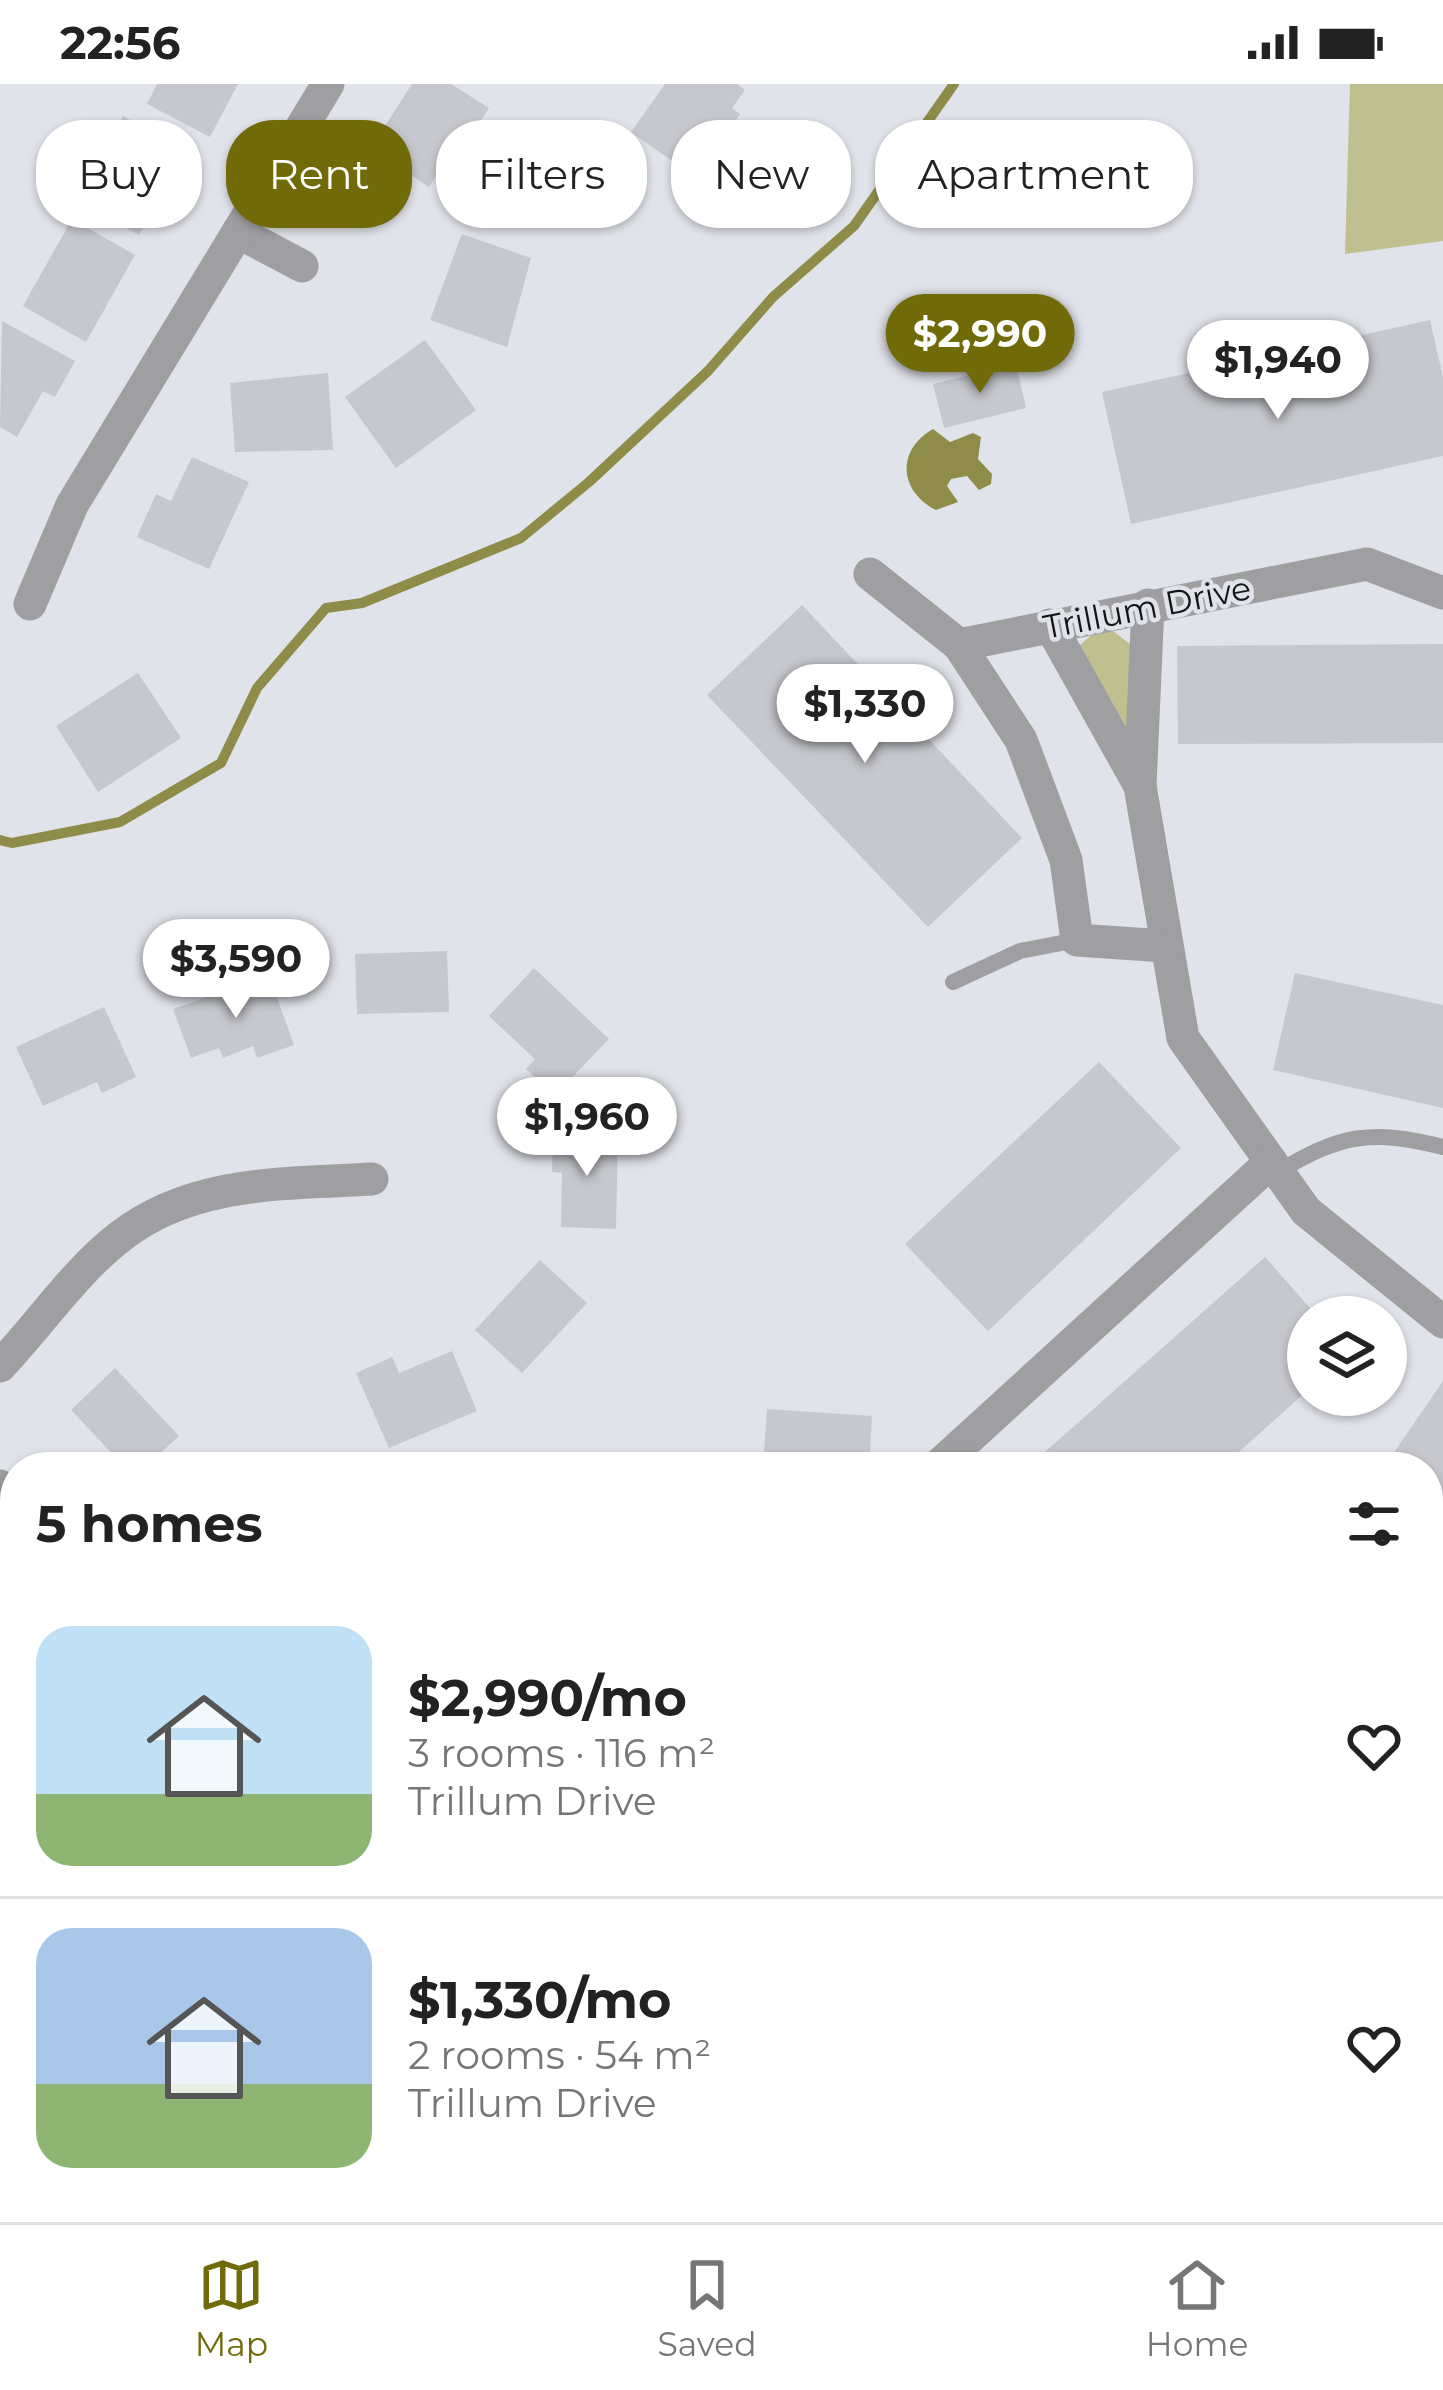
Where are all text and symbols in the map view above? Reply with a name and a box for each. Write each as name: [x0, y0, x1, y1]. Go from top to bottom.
text: 22:56: [60, 15, 180, 70]
chip: Buy: [36, 120, 202, 228]
chip: Rent: [226, 120, 412, 228]
chip: Filters: [436, 120, 647, 228]
chip: New: [671, 120, 851, 228]
chip: Apartment: [875, 120, 1193, 228]
pin: $2,990: [882, 294, 1078, 396]
text: $2,990: [913, 309, 1047, 357]
pin: $1,940: [1180, 320, 1376, 422]
text: $1,940: [1214, 335, 1342, 383]
street label: Trillum Drive: [1040, 567, 1254, 647]
pin: $1,330: [767, 664, 963, 766]
text: $1,330: [804, 679, 926, 727]
pin: $3,590: [138, 919, 334, 1021]
text: $3,590: [170, 934, 302, 982]
pin: $1,960: [489, 1077, 685, 1179]
text: $1,960: [524, 1092, 650, 1140]
map controls: [1287, 1296, 1407, 1416]
button: layers: [1287, 1296, 1407, 1416]
icon: filters: [1341, 1491, 1407, 1557]
text: 5 homes: [36, 1493, 263, 1555]
text: $2,990/mo: [408, 1667, 687, 1729]
icon: home: [132, 1674, 276, 1818]
icon: heart: [1341, 1713, 1407, 1779]
text: 3 rooms · 116 m²: [408, 1729, 715, 1777]
text: Trillum Drive: [408, 1777, 657, 1825]
text: $1,330/mo: [408, 1969, 672, 2031]
icon: home: [132, 1976, 276, 2120]
icon: heart: [1341, 2015, 1407, 2081]
text: 2 rooms · 54 m²: [408, 2031, 711, 2079]
text: Trillum Drive: [408, 2079, 657, 2127]
tab: Map: [195, 2252, 268, 2364]
tab: Saved: [657, 2252, 757, 2364]
tab: Home: [1146, 2252, 1248, 2364]

